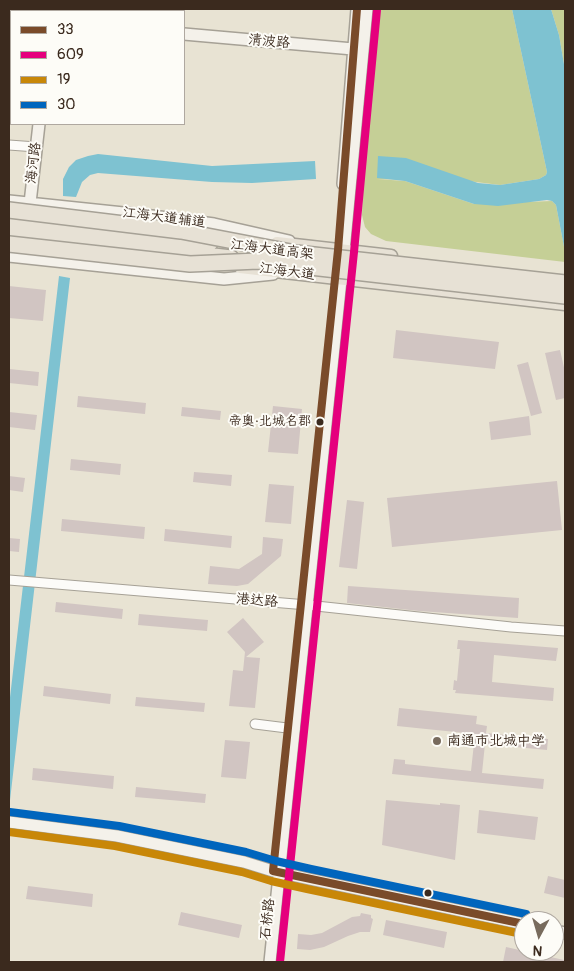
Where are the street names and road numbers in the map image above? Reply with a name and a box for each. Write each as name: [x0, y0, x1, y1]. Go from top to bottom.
street label: 清波路: [247, 32, 291, 52]
street label: 海河路: [23, 141, 45, 185]
street label: 江海大道辅道: [121, 205, 207, 231]
street label: 江海大道高架: [229, 237, 315, 263]
street label: 江海大道: [258, 260, 316, 284]
street label: 港达路: [235, 591, 279, 611]
street label: 石桥路: [257, 897, 279, 941]

